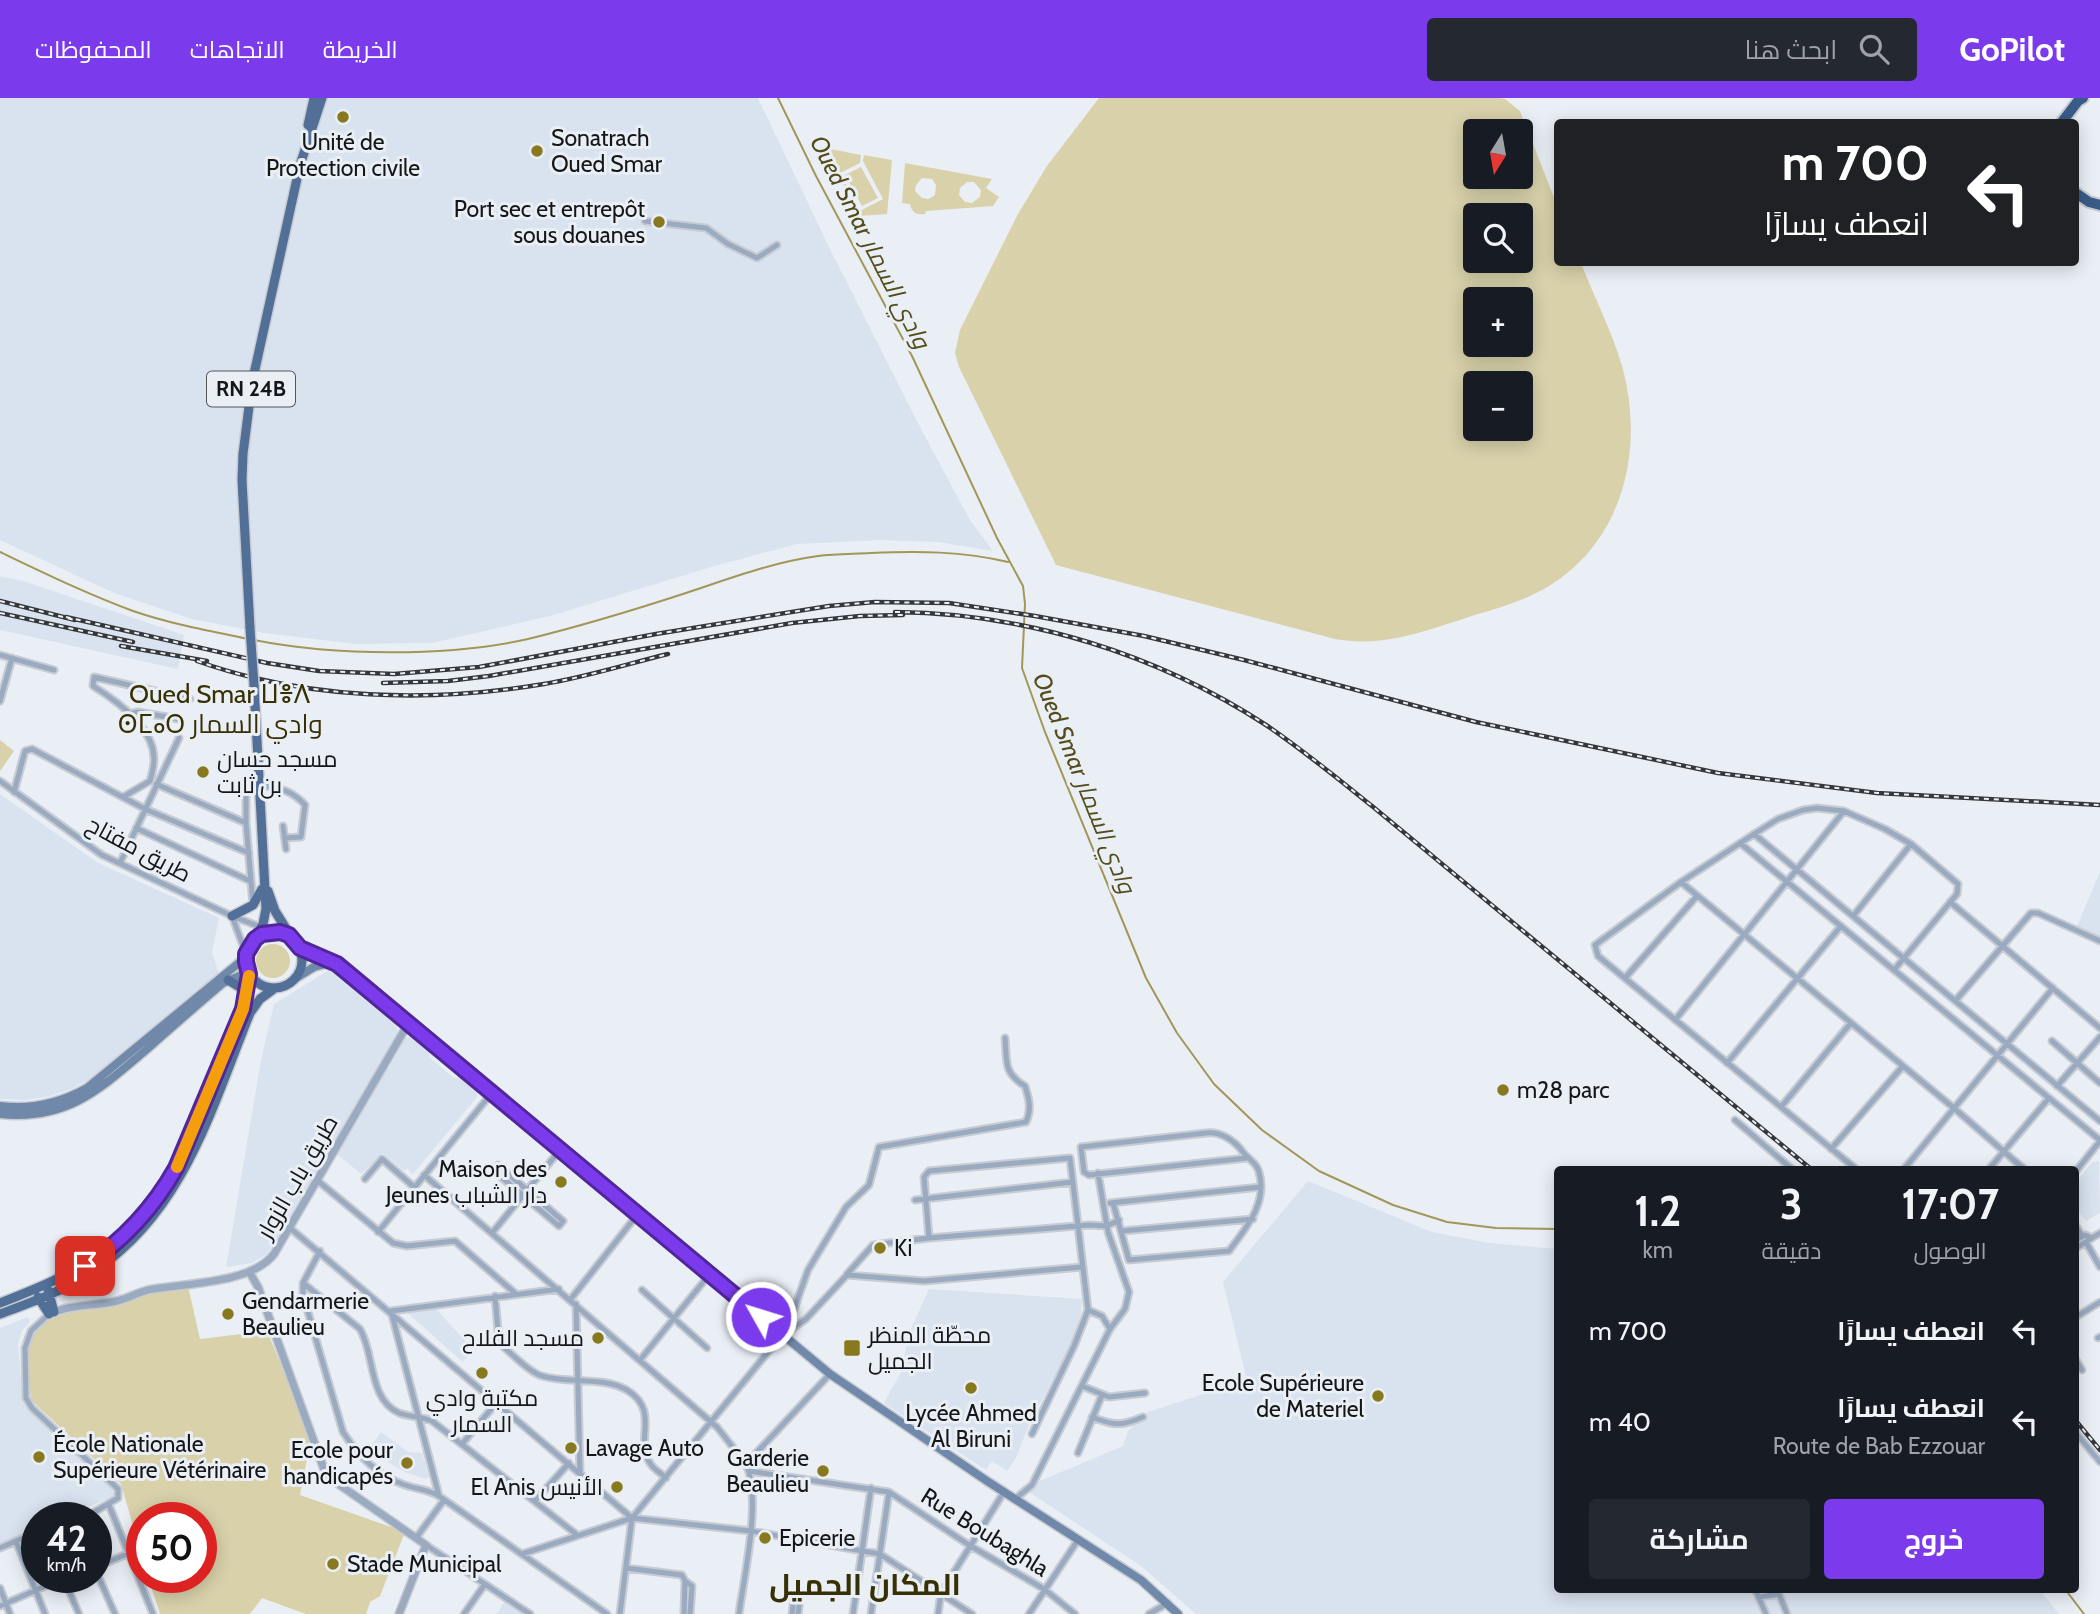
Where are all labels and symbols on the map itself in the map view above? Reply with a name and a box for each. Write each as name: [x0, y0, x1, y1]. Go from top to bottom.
marker: Unité de Protection civile: [335, 109, 351, 125]
north arrow: [1463, 119, 1533, 189]
place label: Sonatrach Oued Smar: [551, 124, 663, 178]
place label: Unité de Protection civile: [266, 128, 420, 182]
water label: Oued Smar وادي السمار: [800, 130, 938, 357]
marker: Sonatrach Oued Smar: [529, 143, 545, 159]
place label: Port sec et entrepôt sous douanes: [454, 195, 645, 249]
marker: Port sec et entrepôt sous douanes: [651, 214, 667, 230]
road number: RN 24B: [207, 372, 295, 406]
water label: Oued Smar وادي السمار: [1022, 668, 1143, 901]
district label: Oued Smar ⵡⴻⴷ ⵙⵎⴰⵔ وادي السمار: [117, 678, 323, 744]
place label: مسجد حسان بن ثابت: [217, 745, 338, 799]
marker: مسجد حسان بن ثابت: [195, 764, 211, 780]
street label: طريق مفتاح: [81, 810, 196, 890]
place label: m28 parc: [1517, 1076, 1610, 1104]
marker: m28 parc: [1495, 1082, 1511, 1098]
street label: طريق باب الزوار: [249, 1110, 344, 1246]
place label: Maison des Jeunes دار الشباب: [385, 1155, 547, 1209]
marker: Maison des Jeunes دار الشباب: [553, 1174, 569, 1190]
place label: Ki: [894, 1234, 912, 1262]
pin: [55, 1236, 115, 1296]
marker: Ki: [872, 1240, 888, 1256]
position arrow: [724, 1280, 798, 1354]
place label: Gendarmerie Beaulieu: [242, 1287, 369, 1341]
marker: Gendarmerie Beaulieu: [220, 1306, 236, 1322]
place label: محطّة المنظر الجميل: [866, 1321, 991, 1375]
place label: مسجد الفلاح: [462, 1324, 584, 1354]
marker: مسجد الفلاح: [590, 1330, 606, 1346]
marker: محطّة المنظر الجميل: [842, 1338, 862, 1358]
marker: مكتبة وادي السمار: [474, 1365, 490, 1381]
place label: Ecole Supérieure de Materiel: [1202, 1369, 1365, 1423]
marker: Lycée Ahmed Al Biruni: [963, 1380, 979, 1396]
place label: مكتبة وادي السمار: [426, 1384, 538, 1438]
marker: Ecole Supérieure de Materiel: [1370, 1388, 1386, 1404]
place label: Lycée Ahmed Al Biruni: [905, 1399, 1037, 1453]
place label: École Nationale Supérieure Vétérinaire: [53, 1429, 267, 1484]
place label: Lavage Auto: [585, 1434, 704, 1462]
place label: Ecole pour handicapés: [283, 1436, 394, 1490]
marker: Lavage Auto: [563, 1440, 579, 1456]
place label: Garderie Beaulieu: [726, 1444, 809, 1498]
marker: École Nationale Supérieure Vétérinaire: [31, 1449, 47, 1465]
marker: Ecole pour handicapés: [399, 1455, 415, 1471]
marker: Garderie Beaulieu: [815, 1463, 831, 1479]
place label: El Anis الأنيس: [470, 1473, 603, 1501]
marker: El Anis الأنيس: [609, 1479, 625, 1495]
street label: Rue Boubaghla: [916, 1482, 1054, 1582]
speed limit sign: 50: [126, 1502, 217, 1593]
place label: Epicerie: [779, 1524, 855, 1552]
marker: Epicerie: [757, 1530, 773, 1546]
place label: Stade Municipal: [347, 1550, 502, 1578]
marker: Stade Municipal: [325, 1556, 341, 1572]
district label: المكان الجميل: [769, 1566, 961, 1603]

